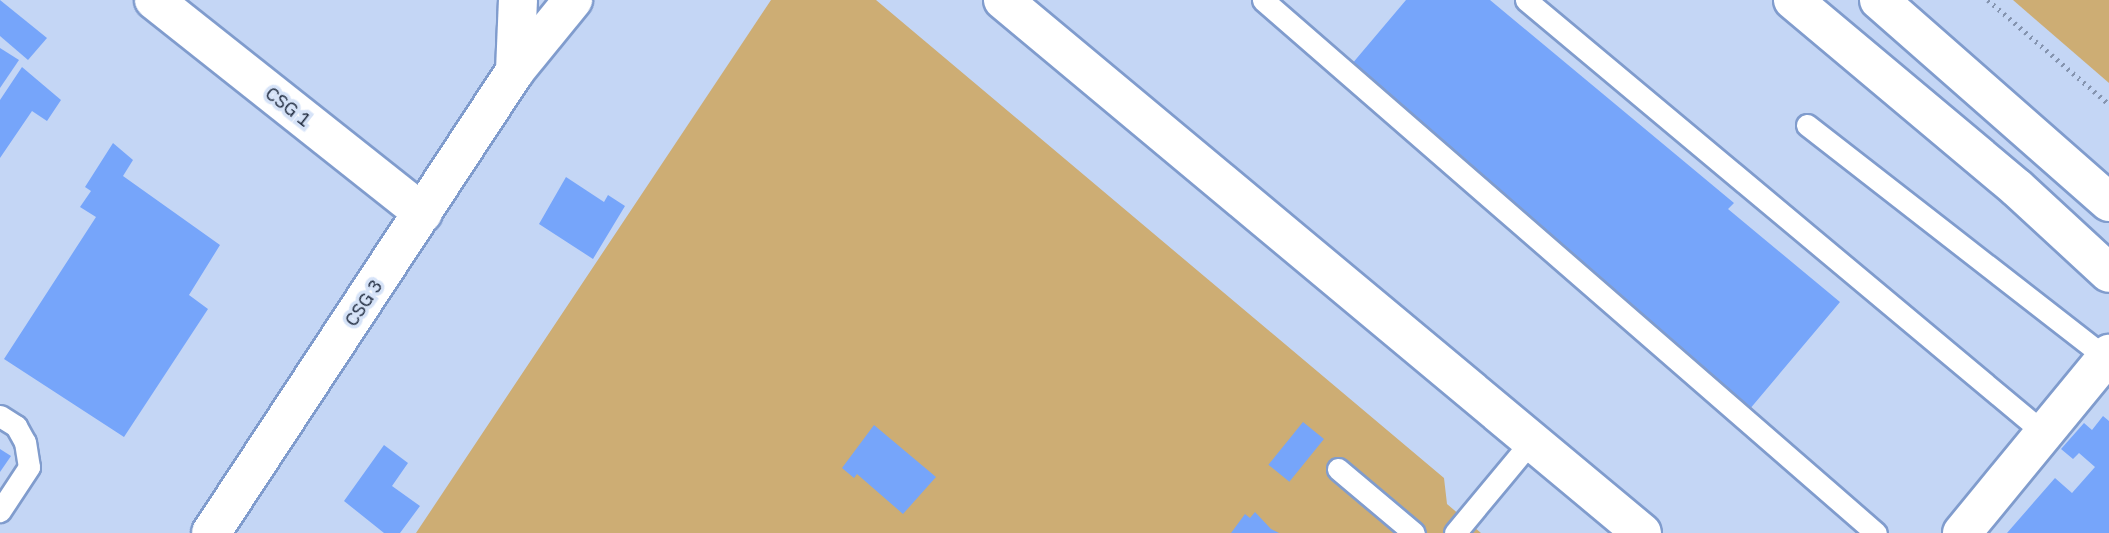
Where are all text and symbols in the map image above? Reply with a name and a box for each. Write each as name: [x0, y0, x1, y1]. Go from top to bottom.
street label: CSG 1: [261, 82, 315, 132]
street label: CSG 3: [340, 275, 388, 331]

